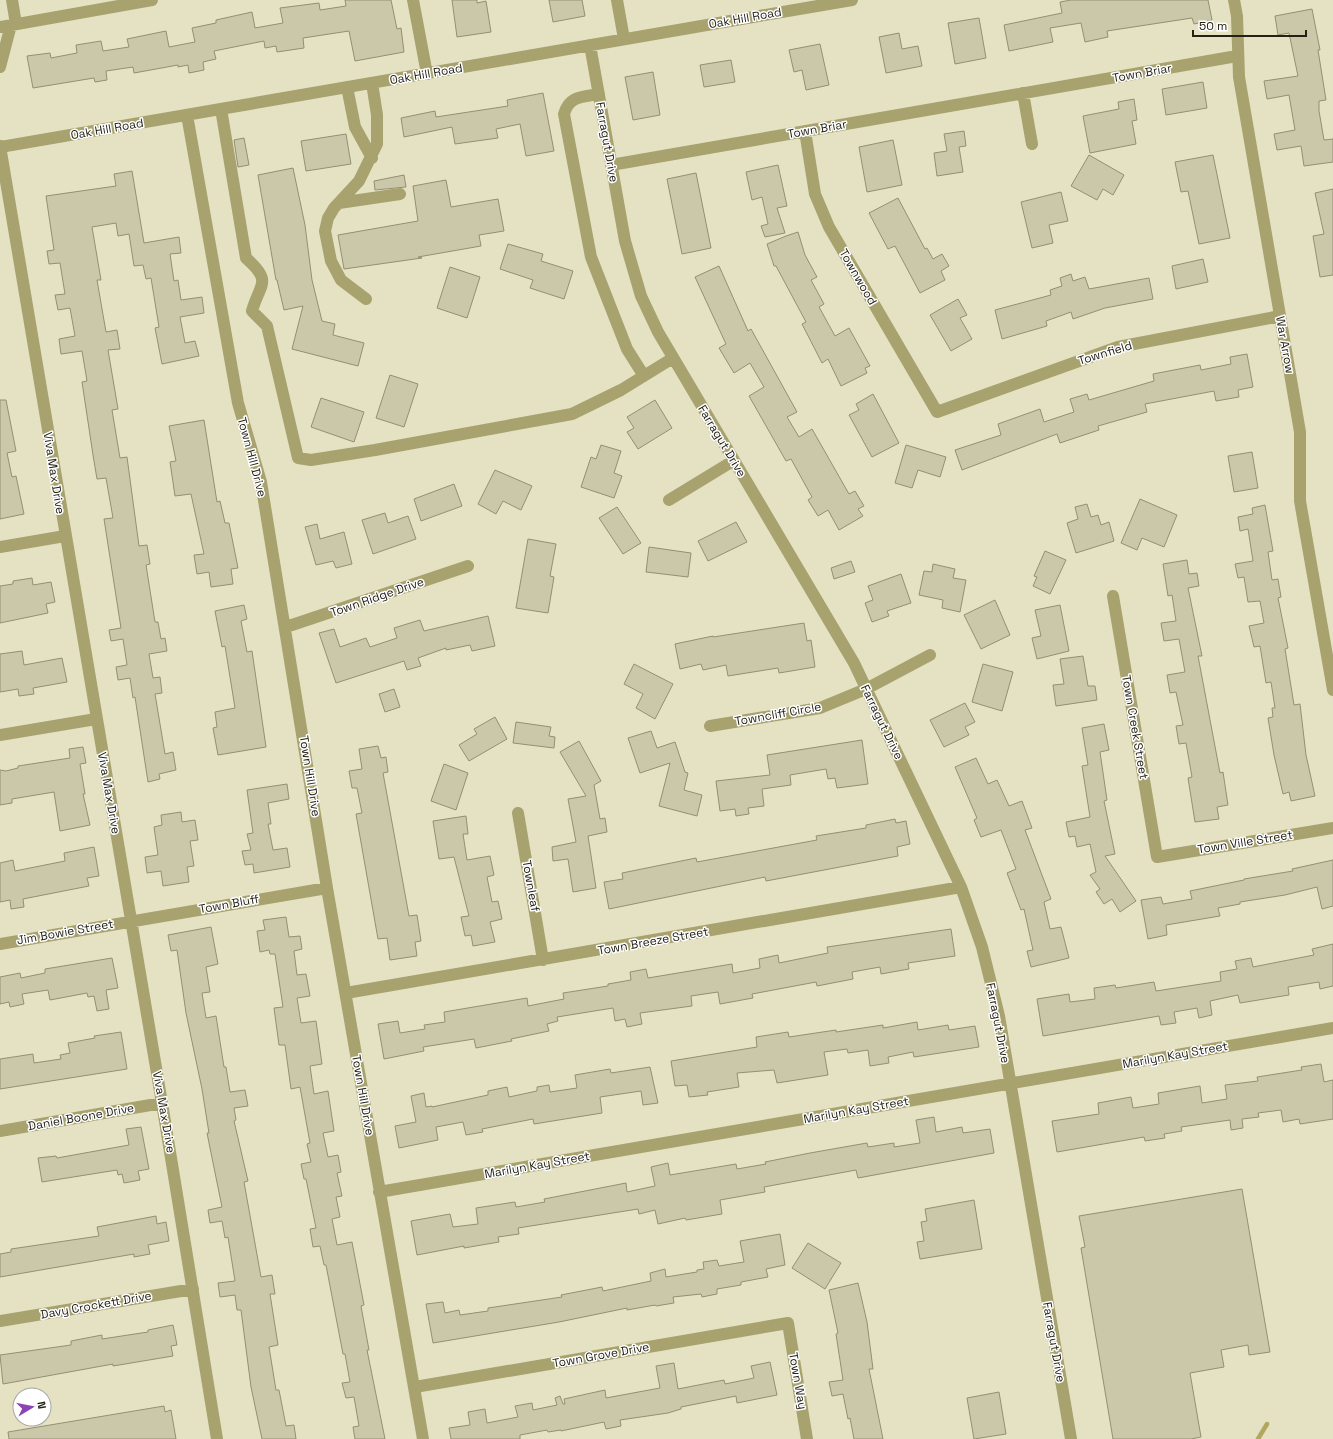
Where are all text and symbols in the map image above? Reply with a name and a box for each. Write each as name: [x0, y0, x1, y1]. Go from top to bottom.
street label: Oak Hill Road: [707, 4, 783, 32]
scale bar: [1193, 12, 1306, 38]
text: 50 m: [1199, 18, 1227, 34]
street label: Oak Hill Road: [388, 60, 464, 88]
street label: Town Briar: [1111, 60, 1173, 86]
street label: Farragut Drive: [592, 101, 622, 183]
street label: Oak Hill Road: [69, 115, 145, 143]
street label: Town Briar: [786, 116, 848, 142]
street label: Townwood: [836, 246, 880, 308]
street label: War Arrow: [1272, 315, 1298, 375]
street label: Townfield: [1076, 337, 1134, 369]
street label: Farragut Drive: [694, 402, 750, 480]
street label: Town Hill Drive: [234, 415, 270, 499]
street label: Viva Max Drive: [40, 431, 68, 515]
street label: Town Ridge Drive: [328, 573, 426, 621]
street label: Town Creek Street: [1118, 674, 1152, 780]
street label: Farragut Drive: [857, 682, 907, 762]
street label: Towncliff Circle: [733, 699, 823, 729]
street label: Town Hill Drive: [296, 734, 324, 818]
street label: Viva Max Drive: [94, 751, 124, 835]
street label: Town Ville Street: [1196, 827, 1294, 857]
street label: Townleaf: [519, 859, 543, 913]
street label: Town Bluff: [198, 891, 260, 917]
street label: Jim Bowie Street: [15, 916, 115, 948]
street label: Town Breeze Street: [596, 923, 710, 959]
street label: Farragut Drive: [982, 982, 1014, 1064]
street label: Marilyn Kay Street: [1121, 1038, 1229, 1072]
street label: Town Hill Drive: [348, 1053, 378, 1137]
street label: Viva Max Drive: [149, 1070, 179, 1154]
street label: Marilyn Kay Street: [802, 1093, 910, 1127]
street label: Daniel Boone Drive: [27, 1100, 135, 1134]
street label: Marilyn Kay Street: [483, 1148, 591, 1182]
street label: Davy Crockett Drive: [39, 1287, 153, 1323]
street label: Farragut Drive: [1039, 1301, 1069, 1383]
street label: Town Grove Drive: [551, 1339, 651, 1371]
street label: Town Way: [785, 1351, 811, 1411]
north arrow: [12, 1387, 52, 1427]
text: N: [34, 1400, 49, 1410]

